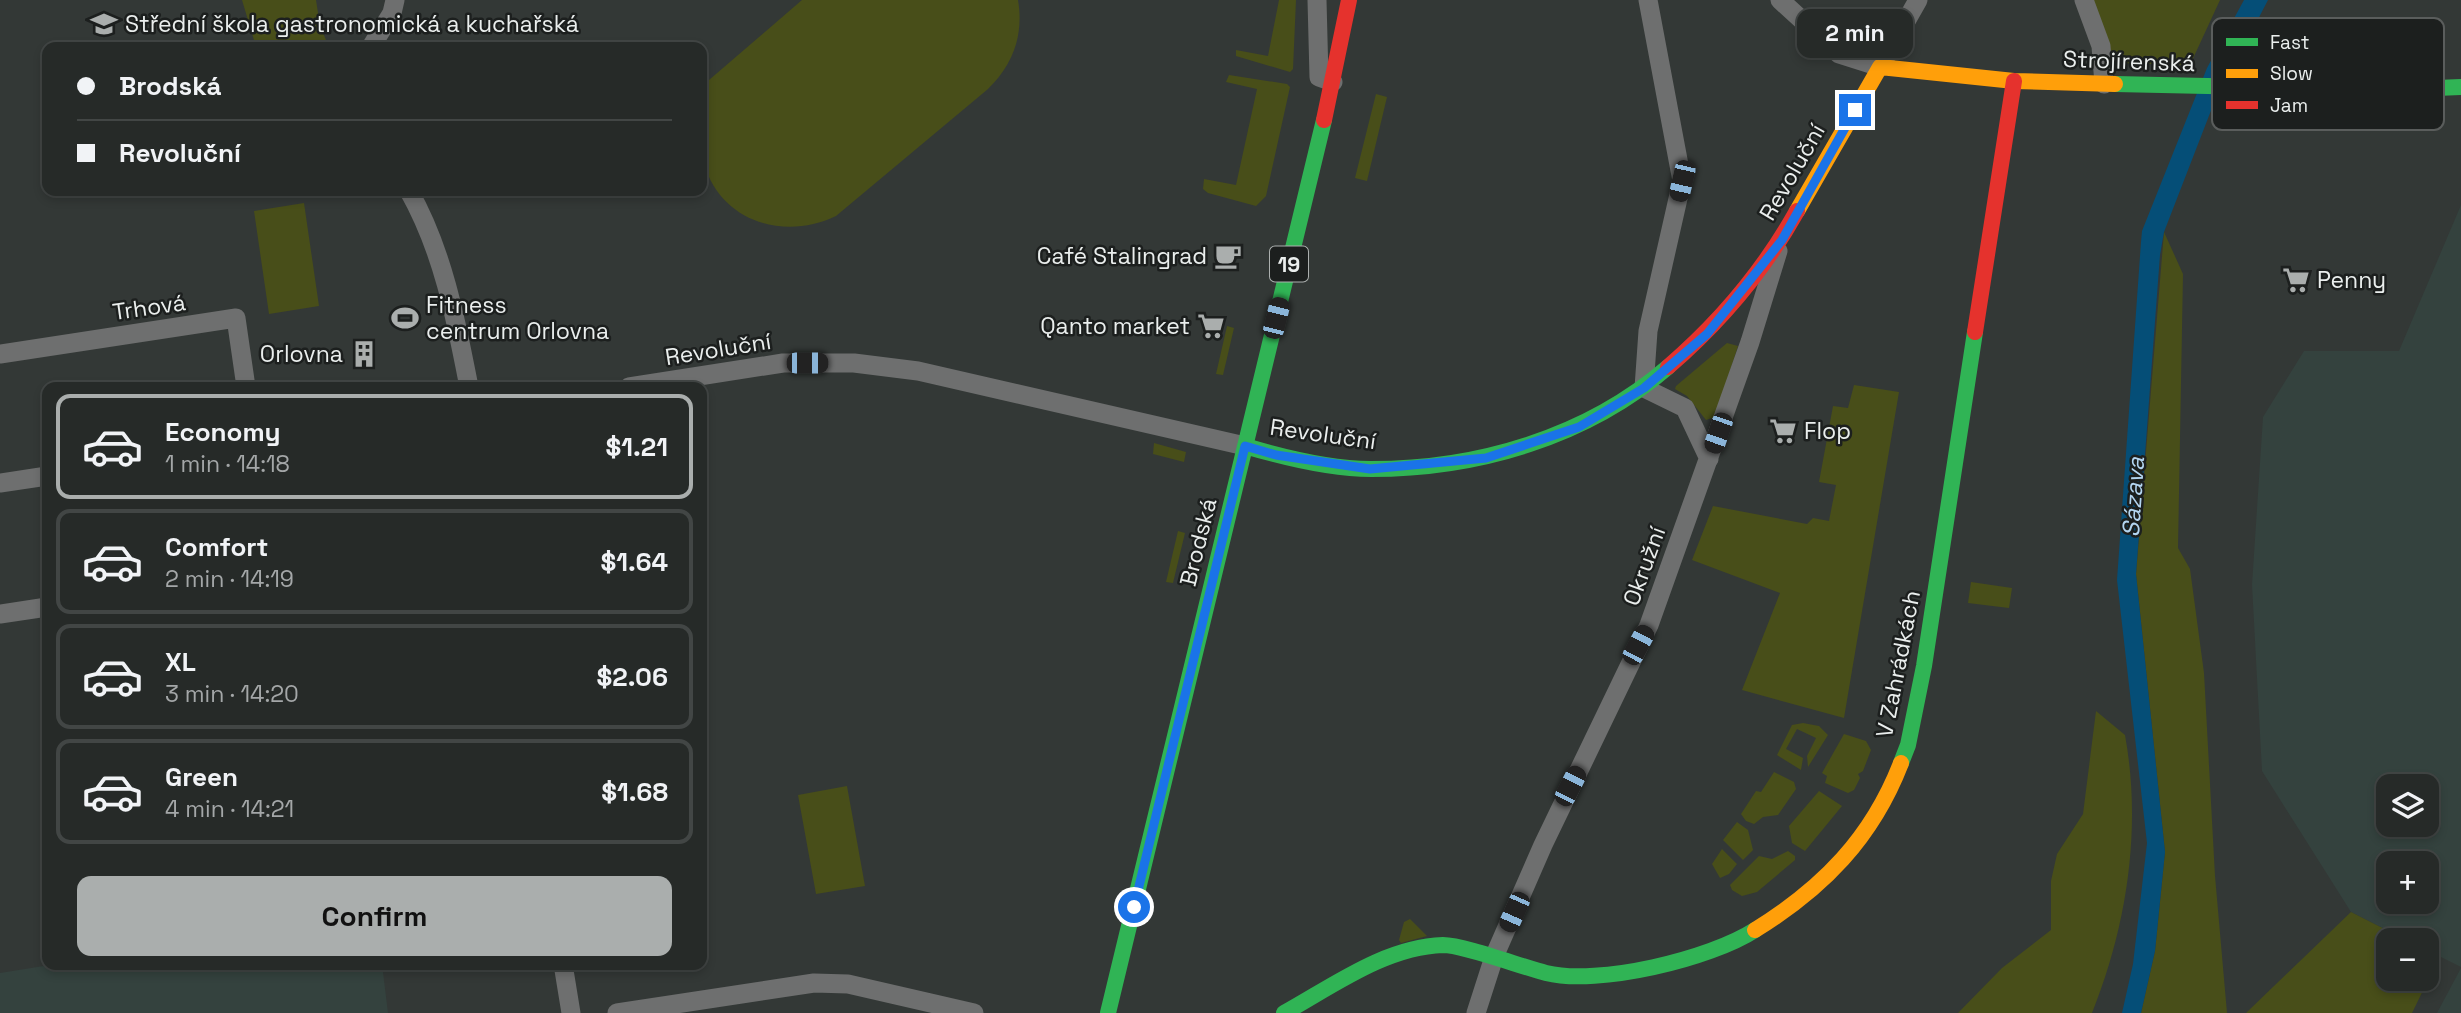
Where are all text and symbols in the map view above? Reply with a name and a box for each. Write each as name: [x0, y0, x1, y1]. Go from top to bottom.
callout: 2 min: [1797, 8, 1913, 57]
school or university icon: Střední škola gastronomická a kuchařská: [89, 9, 119, 39]
place label: Střední škola gastronomická a kuchařská: [125, 9, 579, 39]
text: 2 min: [1825, 18, 1885, 48]
legend: [2212, 18, 2444, 130]
text: Fast: [2270, 30, 2310, 55]
street label: Strojírenská: [2063, 44, 2195, 78]
text: Slow: [2270, 61, 2313, 86]
text: Brodská: [119, 69, 222, 103]
text: Jam: [2270, 93, 2308, 118]
route end: [1839, 94, 1871, 126]
street label: Revoluční: [1752, 118, 1832, 226]
text: Revoluční: [119, 136, 241, 170]
car: [1668, 158, 1697, 204]
place label: Café Stalingrad: [1037, 241, 1207, 271]
cafe icon: Café Stalingrad: [1213, 241, 1243, 271]
road number: 19: [1270, 246, 1308, 282]
supermarket icon: Penny: [2281, 265, 2311, 295]
place label: Penny: [2317, 265, 2386, 295]
street label: Trhová: [110, 287, 188, 327]
place label: Fitness centrum Orlovna: [426, 290, 609, 346]
car: [1261, 295, 1292, 341]
sports icon: Fitness centrum Orlovna: [390, 303, 420, 333]
place label: Qanto market: [1040, 311, 1190, 341]
supermarket icon: Qanto market: [1196, 311, 1226, 341]
street label: Revoluční: [663, 326, 774, 372]
place label: Orlovna: [260, 339, 343, 369]
building icon: Orlovna: [349, 339, 379, 369]
car: [787, 353, 829, 374]
car: [1702, 410, 1735, 456]
street label: Revoluční: [1268, 412, 1378, 456]
icon: car: [81, 415, 144, 478]
text: Economy: [165, 415, 281, 449]
supermarket icon: Flop: [1768, 416, 1798, 446]
place label: Flop: [1804, 416, 1851, 446]
text: $1.21: [606, 430, 668, 464]
text: 1 min · 14:18: [165, 449, 290, 479]
water label: Sázava: [2115, 456, 2151, 538]
street label: Brodská: [1173, 495, 1223, 589]
street label: Okružní: [1616, 522, 1672, 610]
icon: car: [81, 530, 144, 593]
text: Comfort: [165, 530, 268, 564]
text: $1.64: [600, 545, 668, 579]
text: 2 min · 14:19: [165, 564, 294, 594]
street label: V Zahrádkách: [1869, 588, 1927, 740]
car: [1619, 622, 1658, 668]
icon: car: [81, 645, 144, 708]
text: XL: [165, 645, 196, 679]
text: $2.06: [596, 660, 668, 694]
text: 3 min · 14:20: [165, 679, 299, 709]
icon: car: [81, 760, 144, 823]
text: Green: [165, 760, 238, 794]
car: [1552, 763, 1589, 809]
map controls: [2376, 774, 2439, 991]
button: layers: [2376, 774, 2439, 837]
text: $1.68: [601, 775, 668, 809]
text: 4 min · 14:21: [165, 794, 294, 824]
button: +: [2376, 851, 2439, 914]
button: Confirm: [77, 876, 672, 956]
car: [1496, 889, 1533, 935]
route start: [1118, 891, 1150, 923]
button: −: [2376, 928, 2439, 991]

